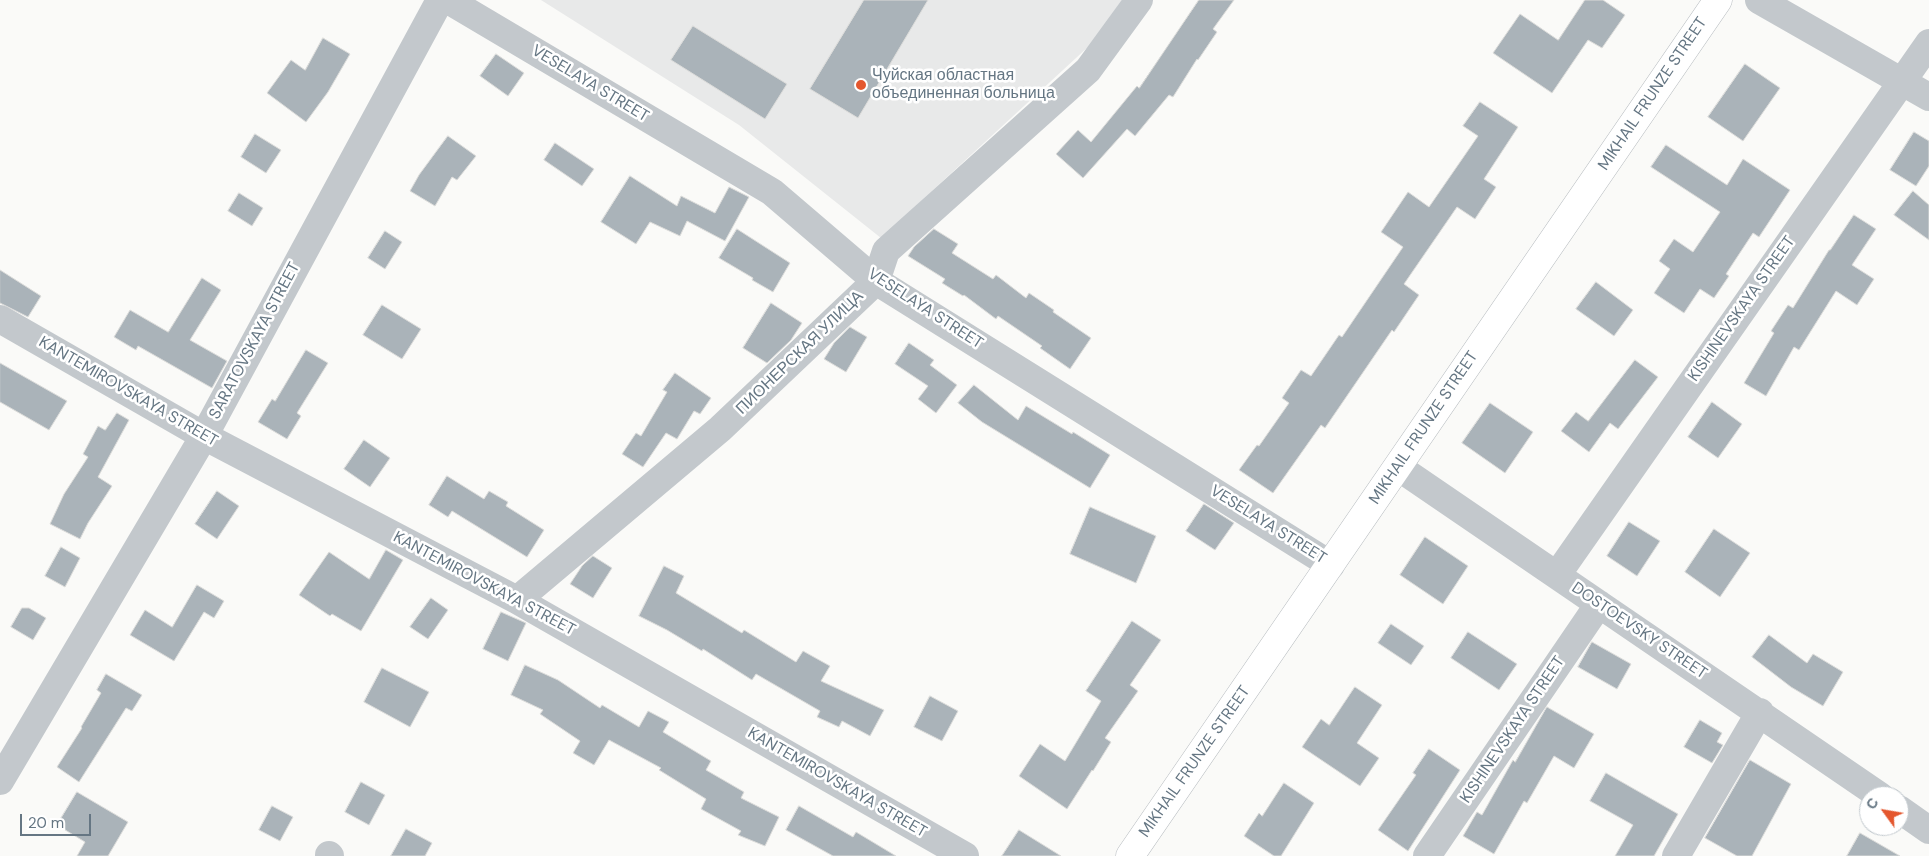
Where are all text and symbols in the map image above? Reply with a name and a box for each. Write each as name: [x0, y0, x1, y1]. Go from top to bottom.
street label: MIKHAIL FRUNZE STREET: [1595, 14, 1711, 174]
street label: VESELAYA STREET: [528, 41, 652, 127]
place label: Чуйская областная объединенная больница: [872, 66, 1055, 104]
marker: Чуйская областная объединенная больница: [854, 78, 868, 92]
street label: KISHINEVSKAYA STREET: [1685, 233, 1799, 385]
street label: SARATOVSKAYA STREET: [205, 259, 305, 423]
street label: VESELAYA STREET: [864, 265, 986, 353]
street label: ПИОНЕРСКАЯ УЛИЦА: [732, 287, 868, 419]
street label: KANTEMIROVSKAYA STREET: [35, 333, 221, 451]
street label: MIKHAIL FRUNZE STREET: [1366, 348, 1482, 508]
street label: VESELAYA STREET: [1206, 481, 1330, 569]
street label: KANTEMIROVSKAYA STREET: [390, 528, 578, 640]
street label: DOSTOEVSKY STREET: [1568, 579, 1710, 683]
street label: KISHINEVSKAYA STREET: [1457, 653, 1569, 807]
street label: MIKHAIL FRUNZE STREET: [1135, 683, 1255, 841]
street label: KANTEMIROVSKAYA STREET: [744, 724, 930, 842]
north arrow: [1859, 786, 1909, 836]
text: С: [1862, 795, 1882, 813]
scale bar: [22, 804, 94, 836]
text: 20 m: [28, 813, 64, 833]

